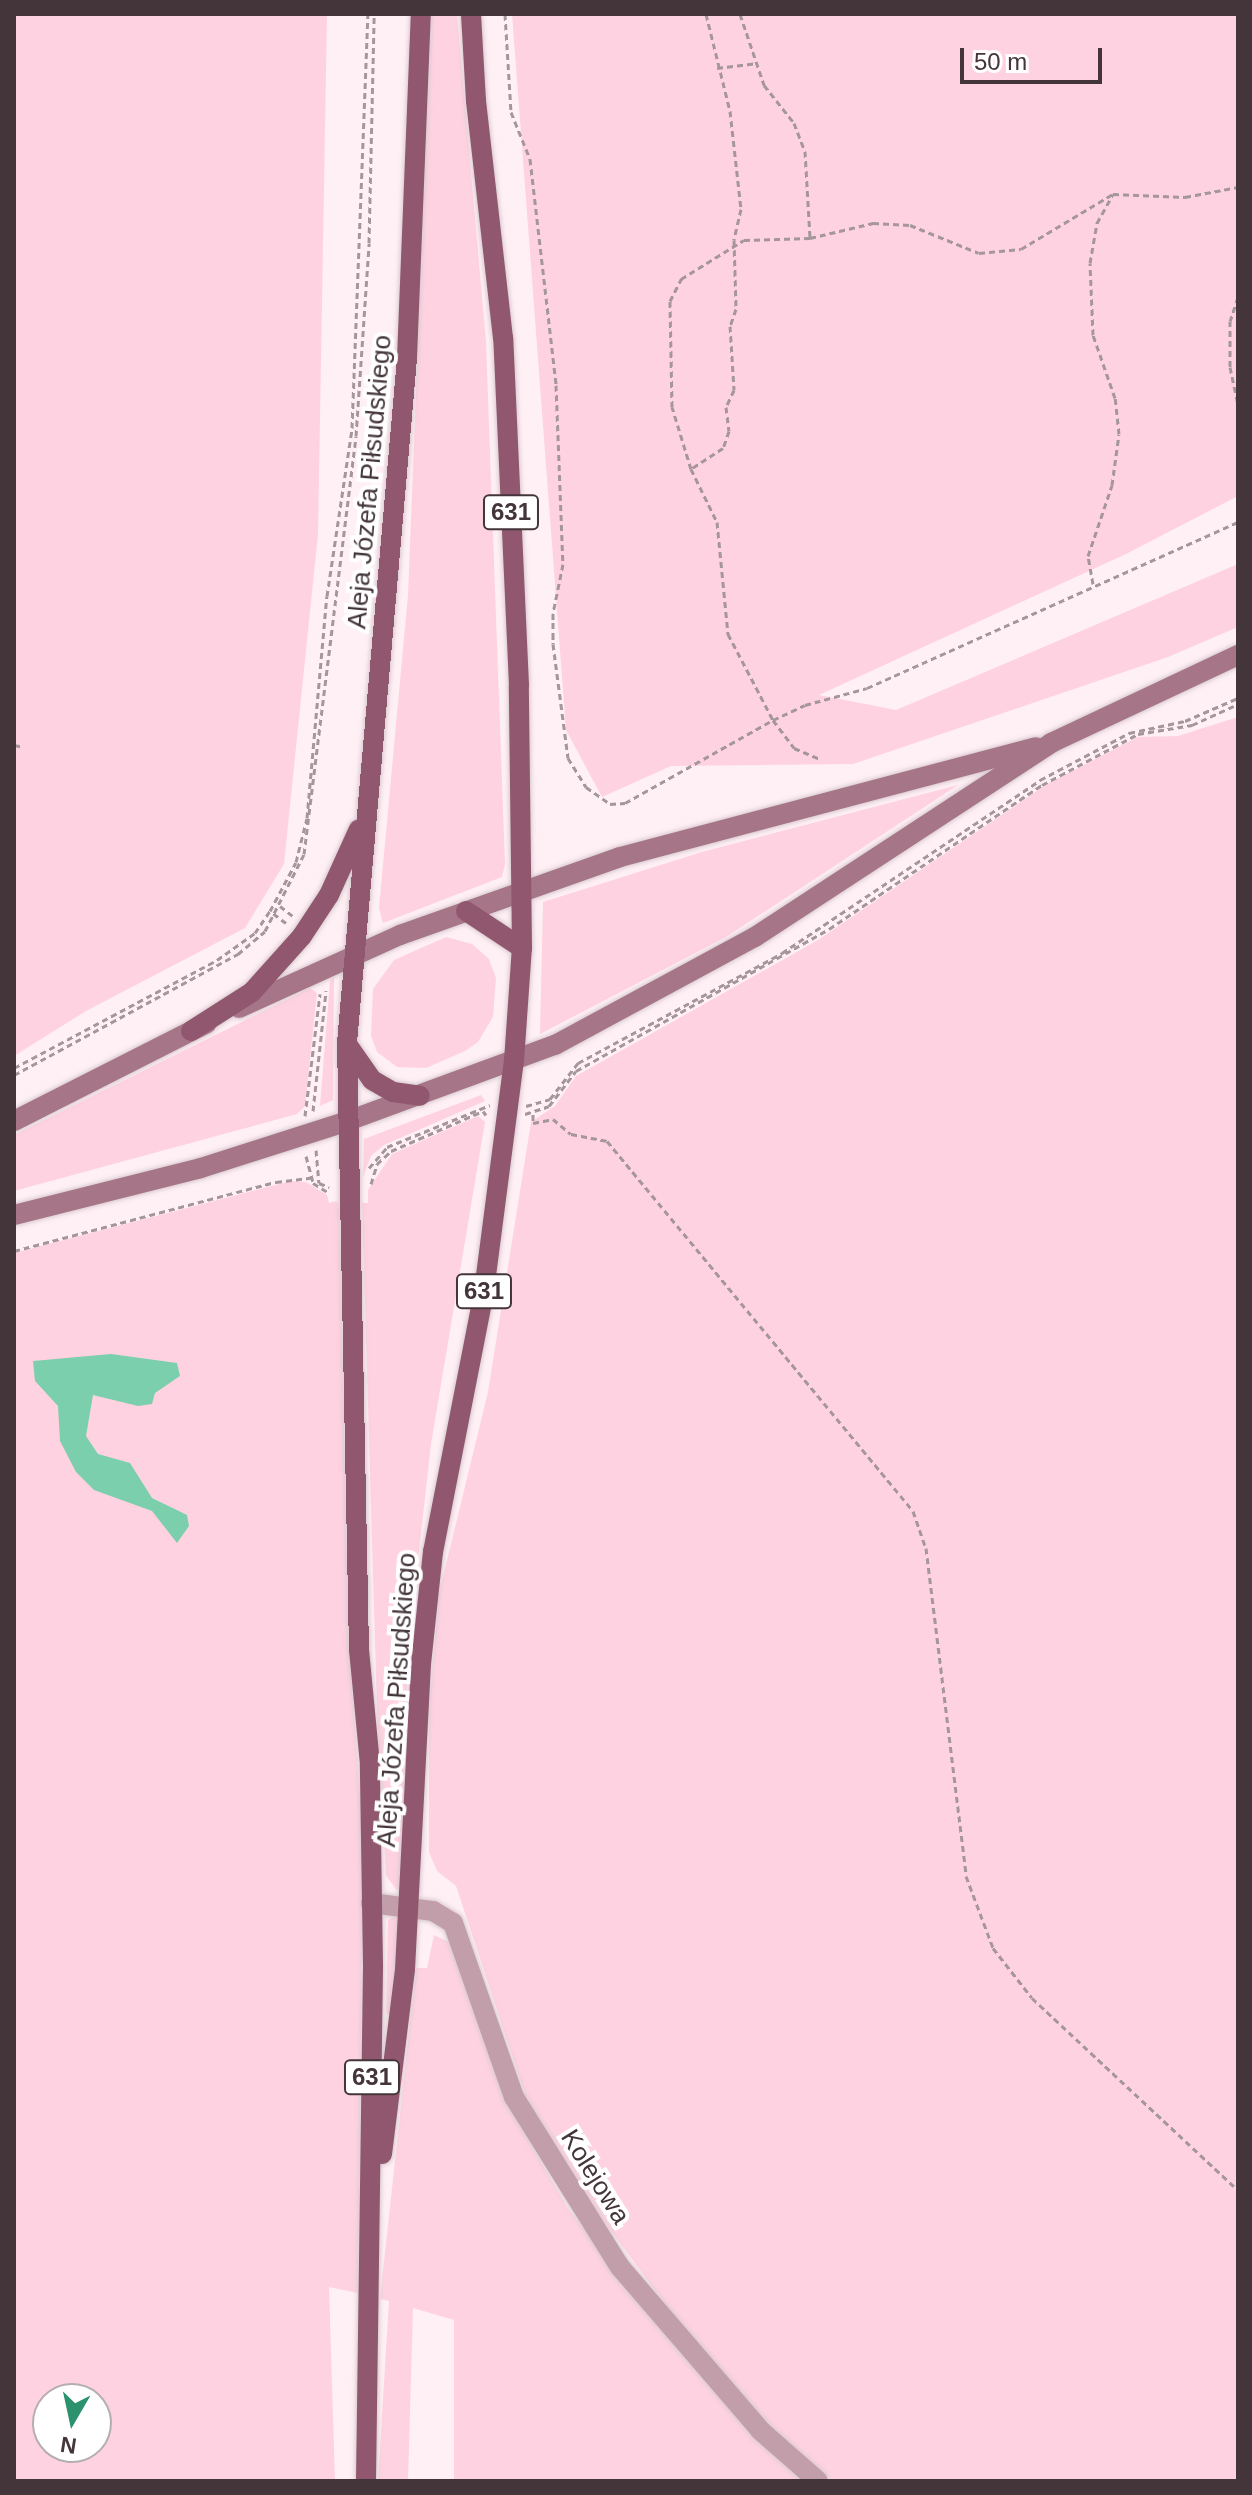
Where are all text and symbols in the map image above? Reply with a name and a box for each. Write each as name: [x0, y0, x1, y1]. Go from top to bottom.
scale bar: [964, 32, 1106, 82]
text: 50 m: [974, 48, 1027, 75]
street label: Aleja Józefa Piłsudskiego: [342, 334, 398, 630]
road number: 631: [481, 492, 541, 532]
road number: 631: [454, 1271, 514, 1311]
street label: Aleja Józefa Piłsudskiego: [371, 1552, 423, 1848]
road number: 631: [342, 2057, 402, 2097]
street label: Kolejowa: [554, 2124, 636, 2230]
north arrow: [32, 2383, 112, 2463]
text: N: [59, 2432, 78, 2459]

